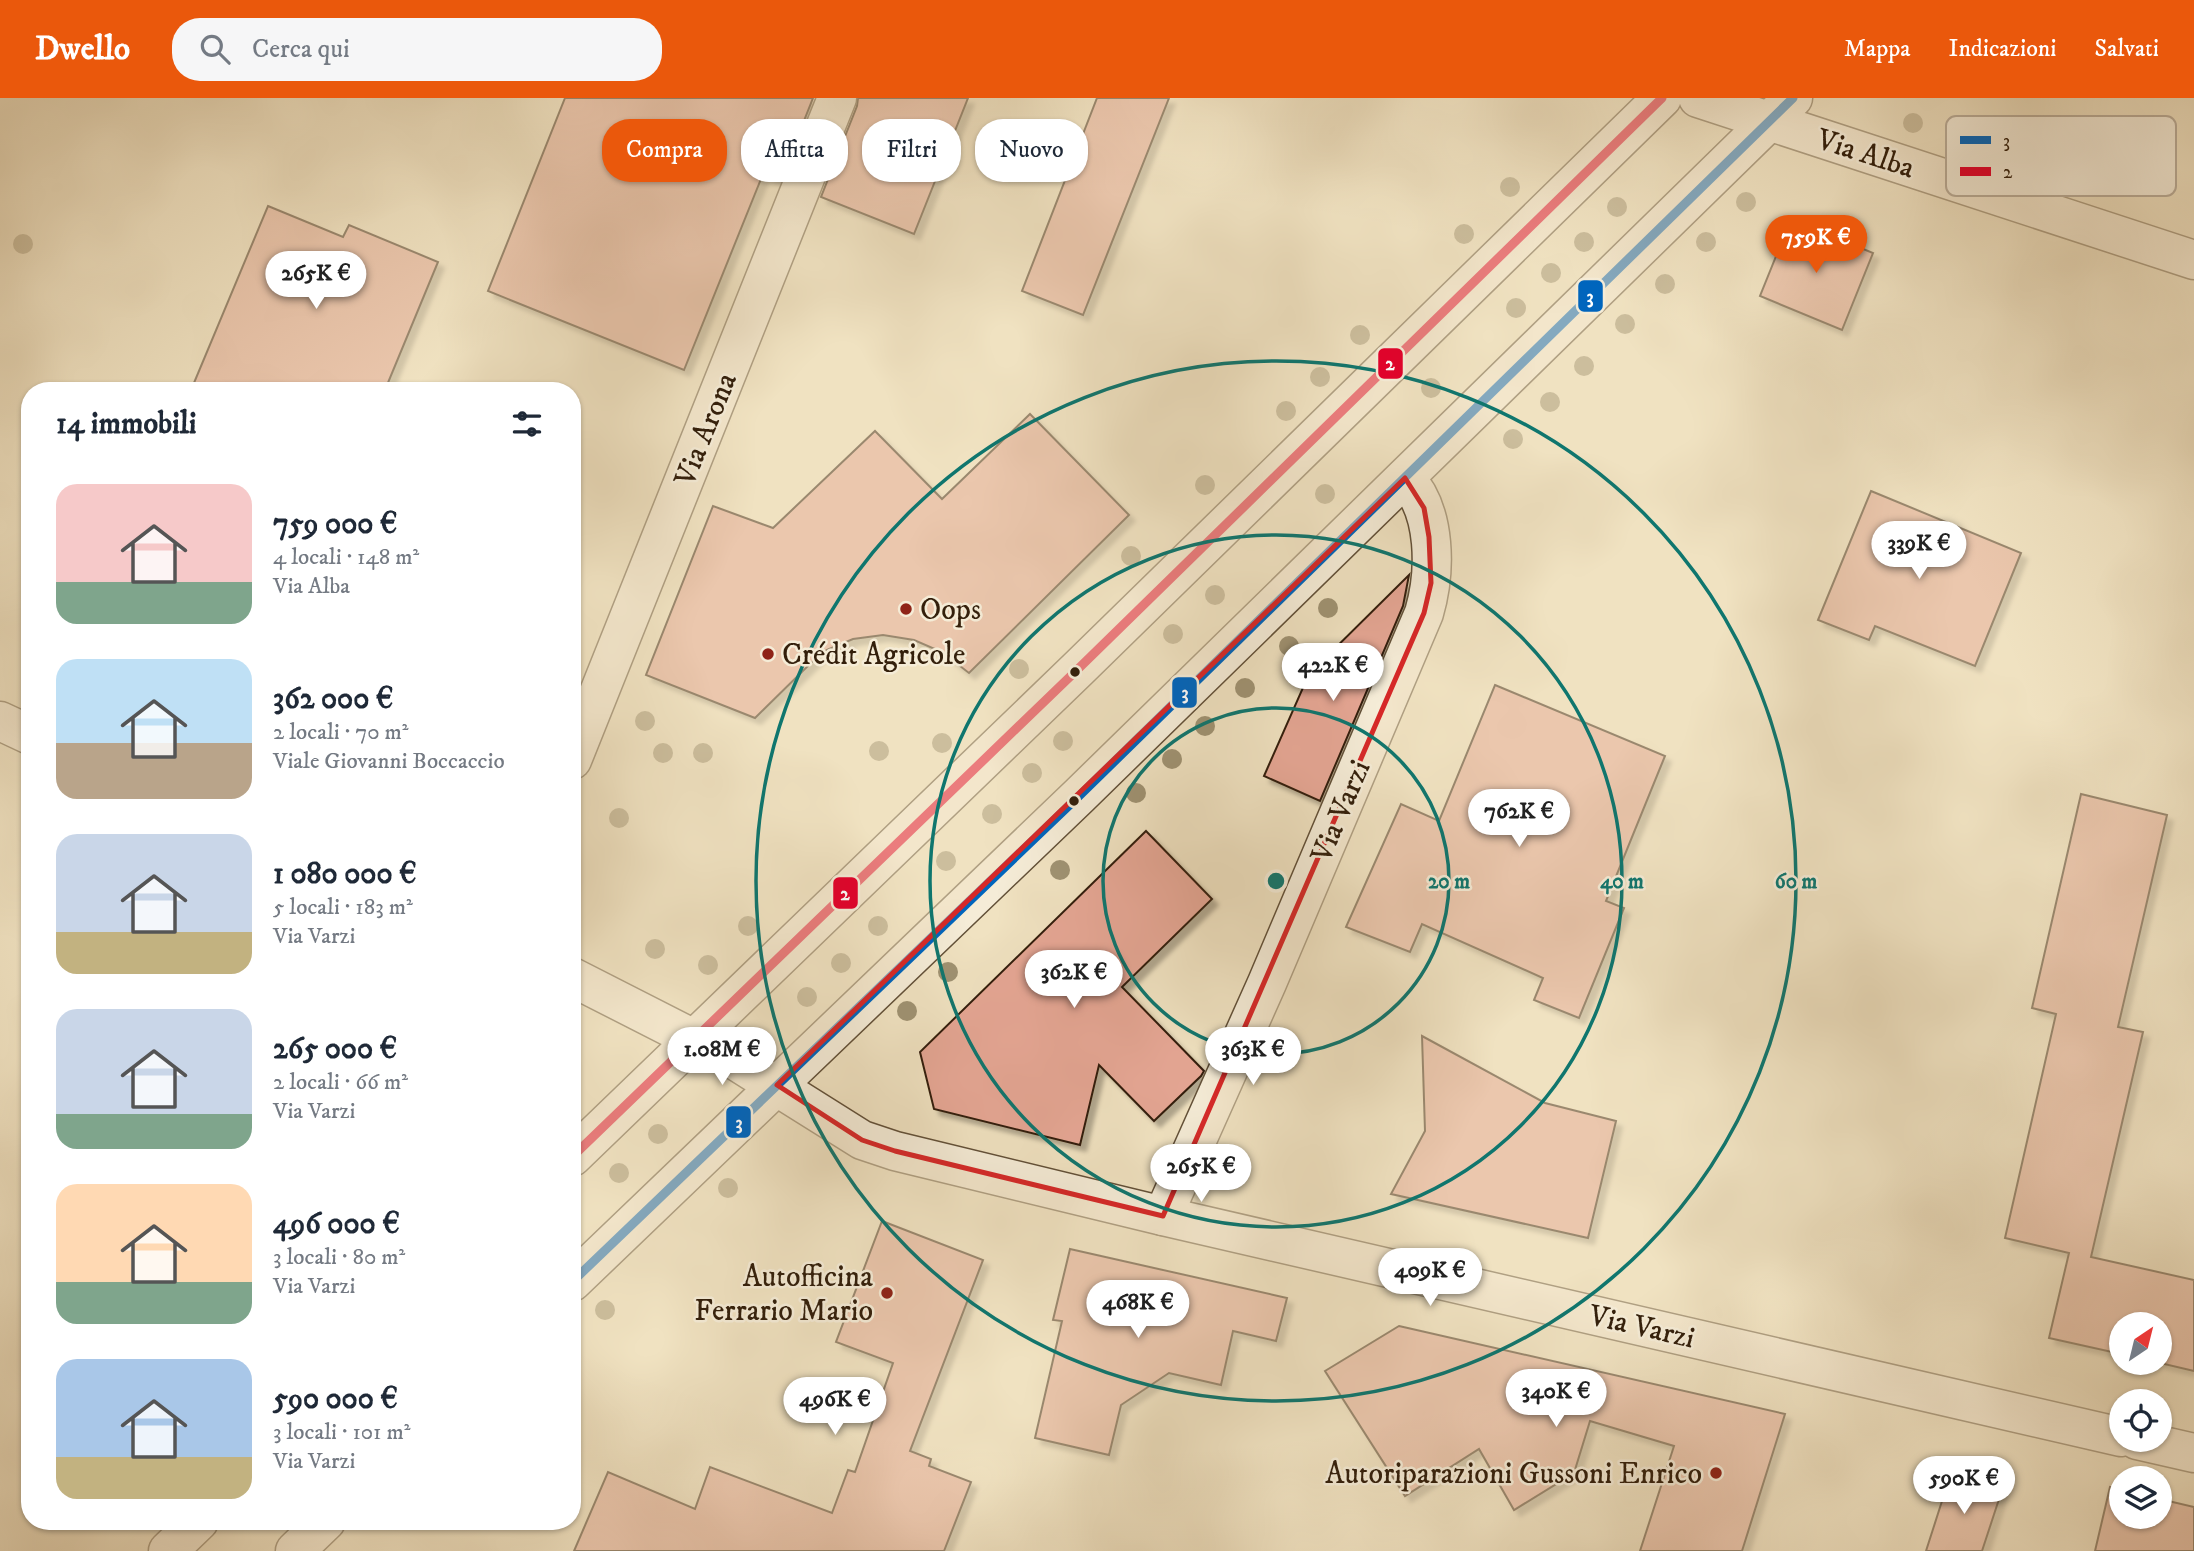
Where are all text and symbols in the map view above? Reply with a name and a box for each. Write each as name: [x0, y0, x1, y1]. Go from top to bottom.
search box: [172, 18, 662, 81]
text: Dwello: [35, 29, 130, 70]
icon: search: [196, 30, 234, 68]
text: Cerca qui: [252, 33, 350, 66]
text: Mappa: [1844, 34, 1911, 64]
text: Indicazioni: [1949, 34, 2057, 64]
text: Salvati: [2095, 34, 2159, 64]
legend: [1946, 116, 2176, 196]
chip: Compra: [602, 119, 727, 182]
chip: Affitta: [741, 119, 848, 182]
chip: Filtri: [862, 119, 961, 182]
chip: Nuovo: [975, 119, 1088, 182]
street label: Via Alba: [1811, 121, 1919, 188]
text: 3: [2003, 130, 2010, 153]
text: 2: [2003, 161, 2013, 184]
pin: 759K €: [1759, 216, 1873, 275]
text: 759K €: [1781, 223, 1851, 252]
pin: 265K €: [259, 252, 373, 311]
text: 265K €: [281, 259, 351, 288]
line badge: 3: [1577, 279, 1604, 313]
text: 3: [1586, 286, 1594, 309]
line badge: 2: [1377, 347, 1404, 380]
text: 2: [1385, 353, 1395, 376]
street label: Via Arona: [667, 367, 746, 493]
icon: filters: [508, 405, 546, 443]
text: 14 immobili: [56, 406, 197, 443]
text: 759 000 €: [273, 506, 397, 543]
icon: home: [112, 512, 196, 596]
pin: 339K €: [1862, 522, 1976, 581]
text: 339K €: [1887, 529, 1951, 558]
text: 4 locali · 148 m²: [273, 543, 419, 572]
text: Via Alba: [273, 572, 350, 601]
place label: Oops: [920, 592, 981, 629]
marker: Oops: [898, 601, 914, 617]
place label: Crédit Agricole: [782, 637, 965, 674]
pin: 422K €: [1276, 644, 1390, 703]
marker: Crédit Agricole: [760, 646, 776, 662]
text: 422K €: [1298, 651, 1368, 680]
unlabelled marker: [1068, 665, 1082, 679]
line badge: 3: [1171, 676, 1198, 709]
text: 362 000 €: [273, 681, 393, 718]
text: 3: [1181, 682, 1189, 705]
icon: home: [112, 687, 196, 771]
text: 2 locali · 70 m²: [273, 718, 409, 747]
text: Viale Giovanni Boccaccio: [273, 747, 505, 776]
street label: Via Varzi: [1303, 755, 1379, 869]
pin: 762K €: [1462, 790, 1576, 849]
unlabelled marker: [1067, 794, 1081, 808]
text: 762K €: [1484, 797, 1554, 826]
text: 1 080 000 €: [273, 856, 417, 893]
icon: home: [112, 862, 196, 946]
centre of rings: [1264, 869, 1288, 893]
text: 20 m: [1428, 869, 1470, 895]
text: 40 m: [1600, 869, 1644, 895]
text: 60 m: [1775, 869, 1817, 895]
line badge: 2: [832, 876, 859, 910]
text: 2: [840, 883, 850, 906]
text: 5 locali · 183 m²: [273, 893, 413, 922]
text: Via Varzi: [273, 922, 355, 951]
pin: 362K €: [1017, 950, 1131, 1010]
text: 362K €: [1041, 958, 1107, 987]
pin: 1.08M €: [657, 1028, 787, 1087]
pin: 363K €: [1196, 1028, 1310, 1087]
text: 265 000 €: [273, 1031, 397, 1068]
text: 1.08M €: [683, 1035, 761, 1064]
text: 363K €: [1221, 1035, 1285, 1064]
icon: home: [112, 1037, 196, 1121]
text: 2 locali · 66 m²: [273, 1068, 408, 1097]
text: Via Varzi: [273, 1097, 355, 1126]
line badge: 3: [725, 1105, 752, 1139]
text: 3: [735, 1112, 743, 1135]
pin: 265K €: [1144, 1144, 1258, 1204]
text: 265K €: [1166, 1152, 1236, 1181]
text: 496 000 €: [273, 1206, 400, 1243]
icon: home: [112, 1212, 196, 1296]
text: 3 locali · 80 m²: [273, 1243, 405, 1272]
pin: 409K €: [1373, 1248, 1487, 1308]
text: 409K €: [1394, 1256, 1466, 1285]
place label: Autofficina Ferrario Mario: [694, 1259, 873, 1330]
text: Via Varzi: [273, 1272, 355, 1301]
pin: 468K €: [1081, 1280, 1195, 1340]
marker: Autofficina Ferrario Mario: [879, 1285, 895, 1301]
text: 468K €: [1102, 1288, 1174, 1317]
street label: Via Varzi: [1584, 1297, 1698, 1358]
north arrow: [2109, 1312, 2172, 1376]
map controls: [2109, 1312, 2172, 1529]
pin: 340K €: [1499, 1370, 1613, 1429]
text: 340K €: [1522, 1377, 1590, 1406]
pin: 496K €: [778, 1378, 892, 1437]
text: 590 000 €: [273, 1381, 398, 1418]
text: 496K €: [799, 1385, 871, 1414]
icon: home: [112, 1387, 196, 1471]
button: locate: [2109, 1389, 2172, 1452]
text: 3 locali · 101 m²: [273, 1418, 410, 1447]
text: Via Varzi: [273, 1447, 355, 1476]
place label: Autoriparazioni Gussoni Enrico: [1325, 1456, 1702, 1493]
pin: 590K €: [1907, 1456, 2021, 1516]
text: 590K €: [1929, 1464, 1999, 1493]
marker: Autoriparazioni Gussoni Enrico: [1708, 1465, 1724, 1481]
button: layers: [2109, 1466, 2172, 1529]

